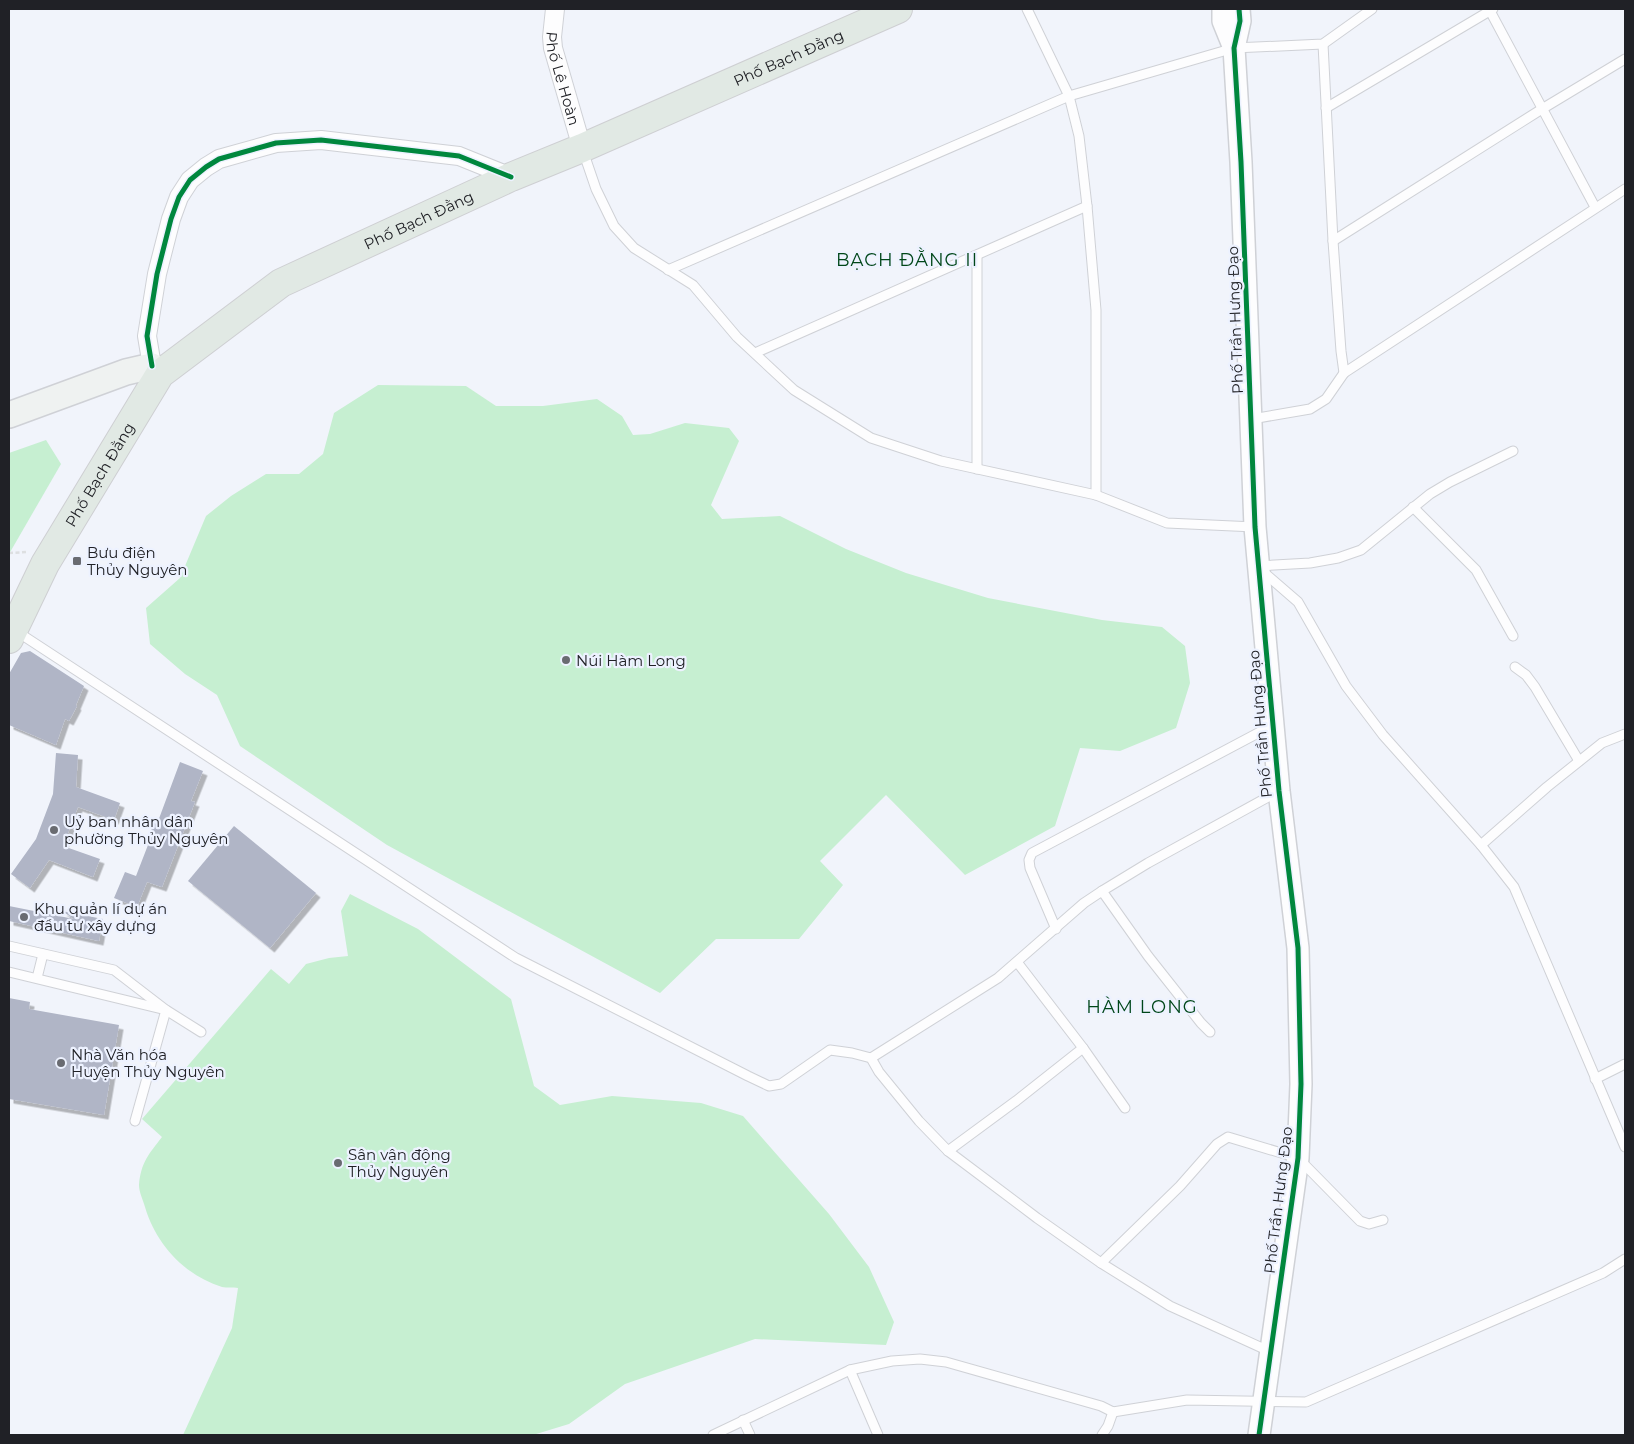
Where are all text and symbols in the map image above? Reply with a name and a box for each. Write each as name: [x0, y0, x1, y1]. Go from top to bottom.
street label: Phố Bạch Đằng: [730, 25, 846, 90]
street label: Phố Lê Hoàn: [542, 31, 584, 128]
street label: Phố Bạch Đằng: [361, 186, 476, 253]
street label: Phố Trần Hưng Đạo: [1223, 246, 1247, 394]
district label: BẠCH ĐẰNG II: [836, 247, 978, 271]
street label: Phố Bạch Đằng: [60, 419, 138, 530]
place label: Bưu điện Thủy Nguyên: [87, 543, 187, 579]
marker: Bưu điện Thủy Nguyên: [71, 555, 83, 567]
street label: Phố Trần Hưng Đạo: [1244, 649, 1276, 799]
place label: Núi Hàm Long: [576, 651, 686, 670]
marker: Núi Hàm Long: [560, 654, 572, 666]
place label: Uỷ ban nhân dân phường Thủy Nguyên: [64, 812, 228, 848]
marker: Uỷ ban nhân dân phường Thủy Nguyên: [48, 824, 60, 836]
place label: Khu quản lí dự án đầu tư xây dựng: [34, 899, 167, 935]
marker: Khu quản lí dự án đầu tư xây dựng: [18, 911, 30, 923]
district label: HÀM LONG: [1086, 996, 1198, 1018]
place label: Nhà Văn hóa Huyện Thủy Nguyên: [71, 1045, 225, 1081]
marker: Nhà Văn hóa Huyện Thủy Nguyên: [55, 1057, 67, 1069]
street label: Phố Trần Hưng Đạo: [1260, 1125, 1296, 1275]
place label: Sân vận động Thủy Nguyên: [348, 1145, 451, 1181]
marker: Sân vận động Thủy Nguyên: [332, 1157, 344, 1169]

